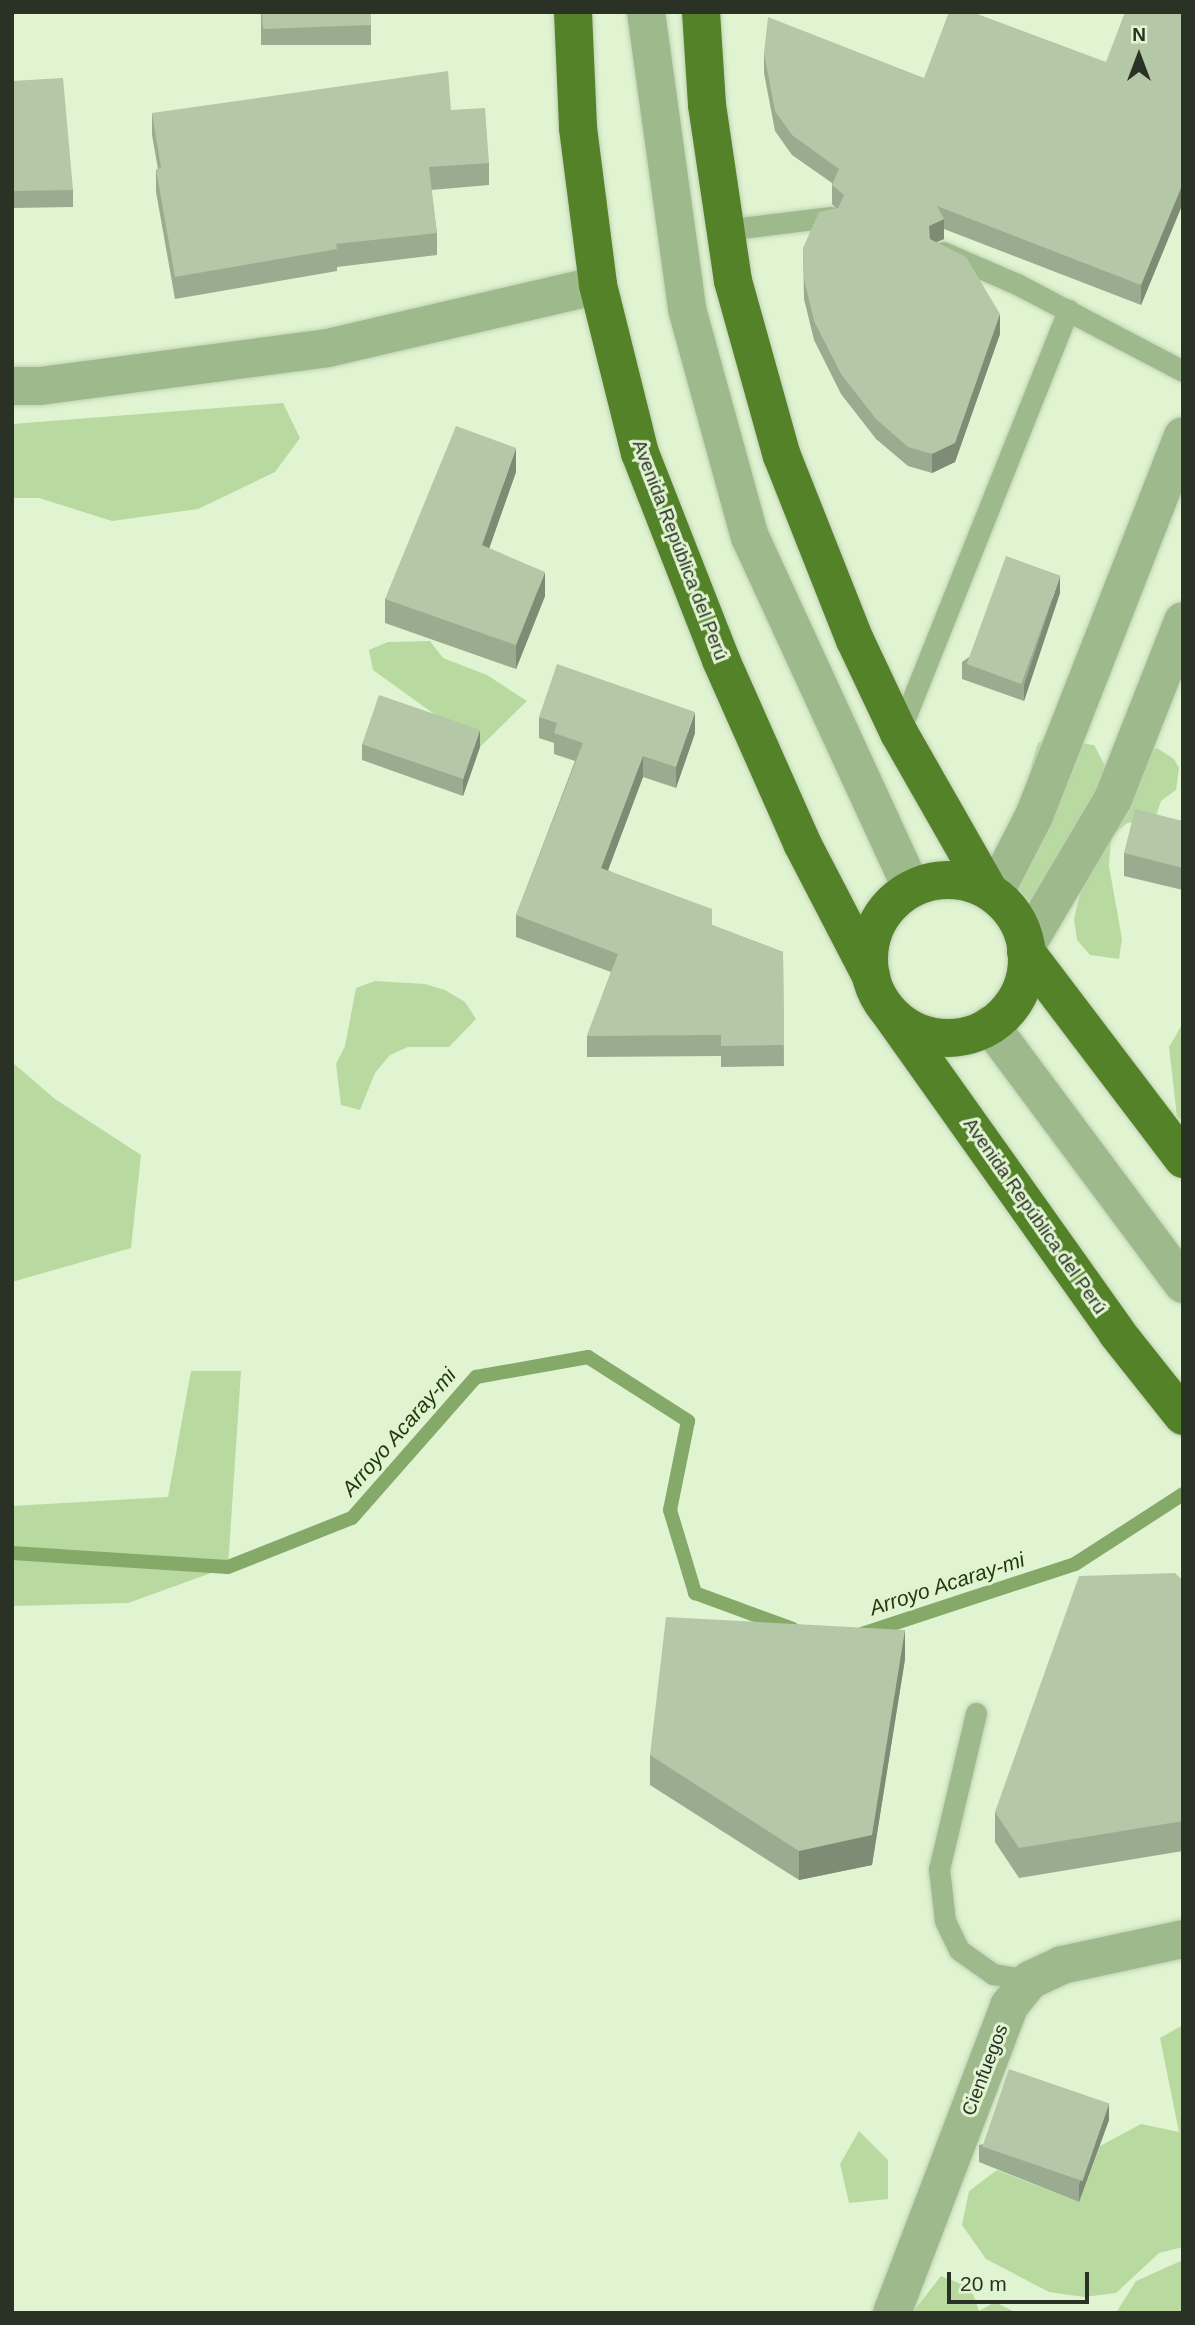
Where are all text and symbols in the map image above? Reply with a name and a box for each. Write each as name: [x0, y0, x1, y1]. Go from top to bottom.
north arrow: [1104, 21, 1174, 91]
text: N: [1132, 24, 1146, 45]
street label: Avenida República del Perú: [627, 437, 733, 663]
street label: Avenida República del Perú: [959, 1114, 1111, 1318]
water label: Arroyo Acaray-mi: [336, 1363, 462, 1501]
water label: Arroyo Acaray-mi: [866, 1547, 1028, 1621]
street label: Cienfuegos: [957, 2021, 1013, 2119]
scale bar: [950, 2258, 1092, 2302]
text: 20 m: [960, 2272, 1007, 2295]

